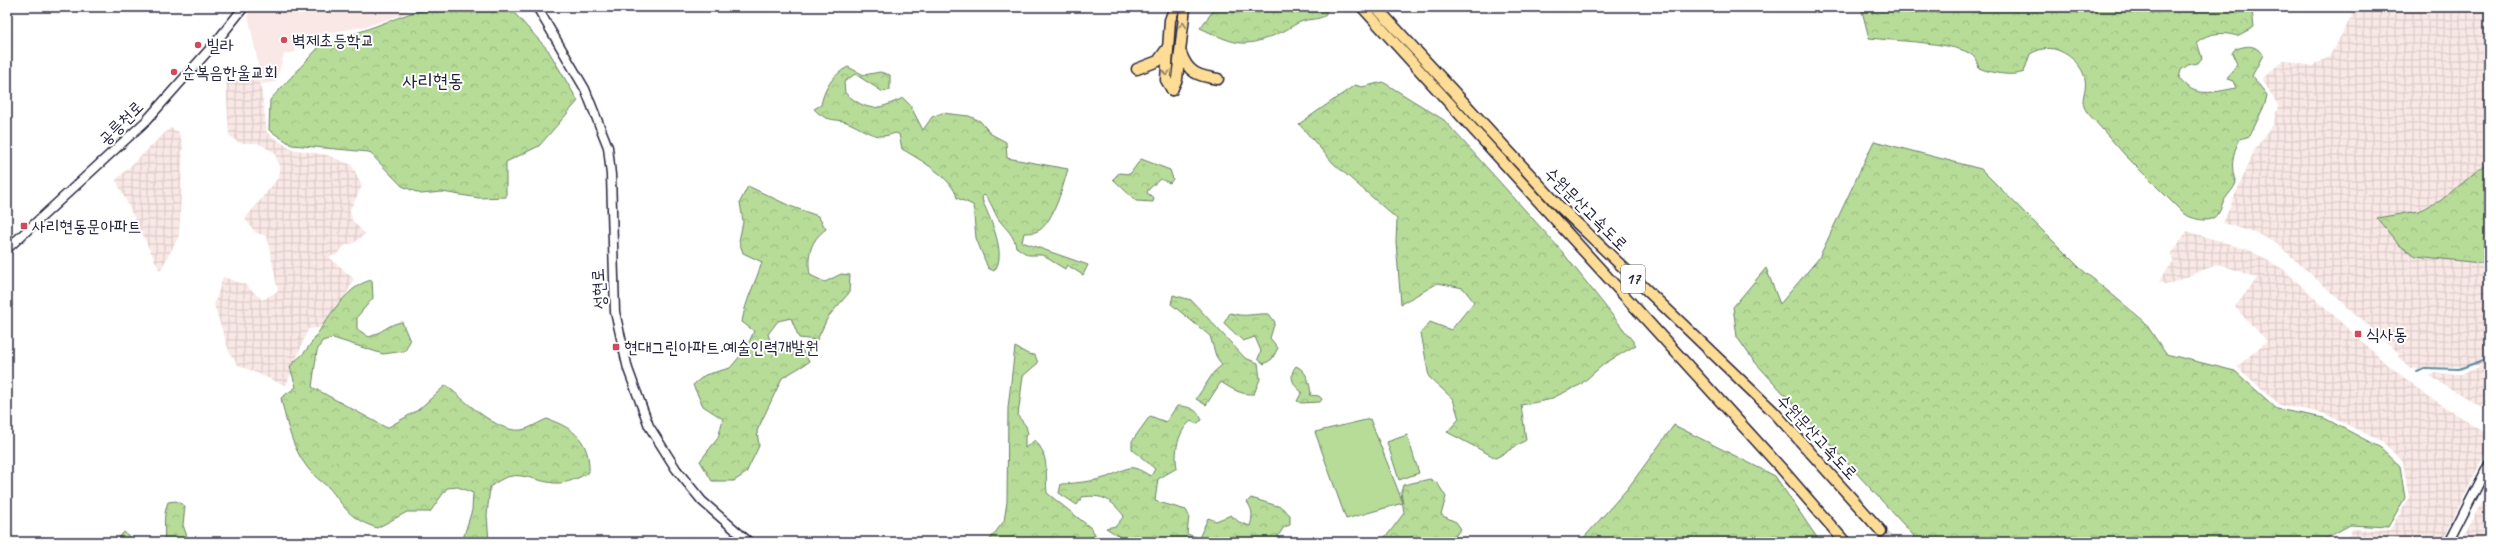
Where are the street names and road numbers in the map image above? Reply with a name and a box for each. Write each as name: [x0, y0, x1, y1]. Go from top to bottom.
street label: 공릉천로: [94, 96, 148, 150]
street label: 수원문산고속도로: [1540, 163, 1632, 255]
road number: 17: [1621, 265, 1645, 293]
street label: 성현로: [587, 268, 611, 310]
street label: 수원문산고속도로: [1772, 390, 1862, 484]

